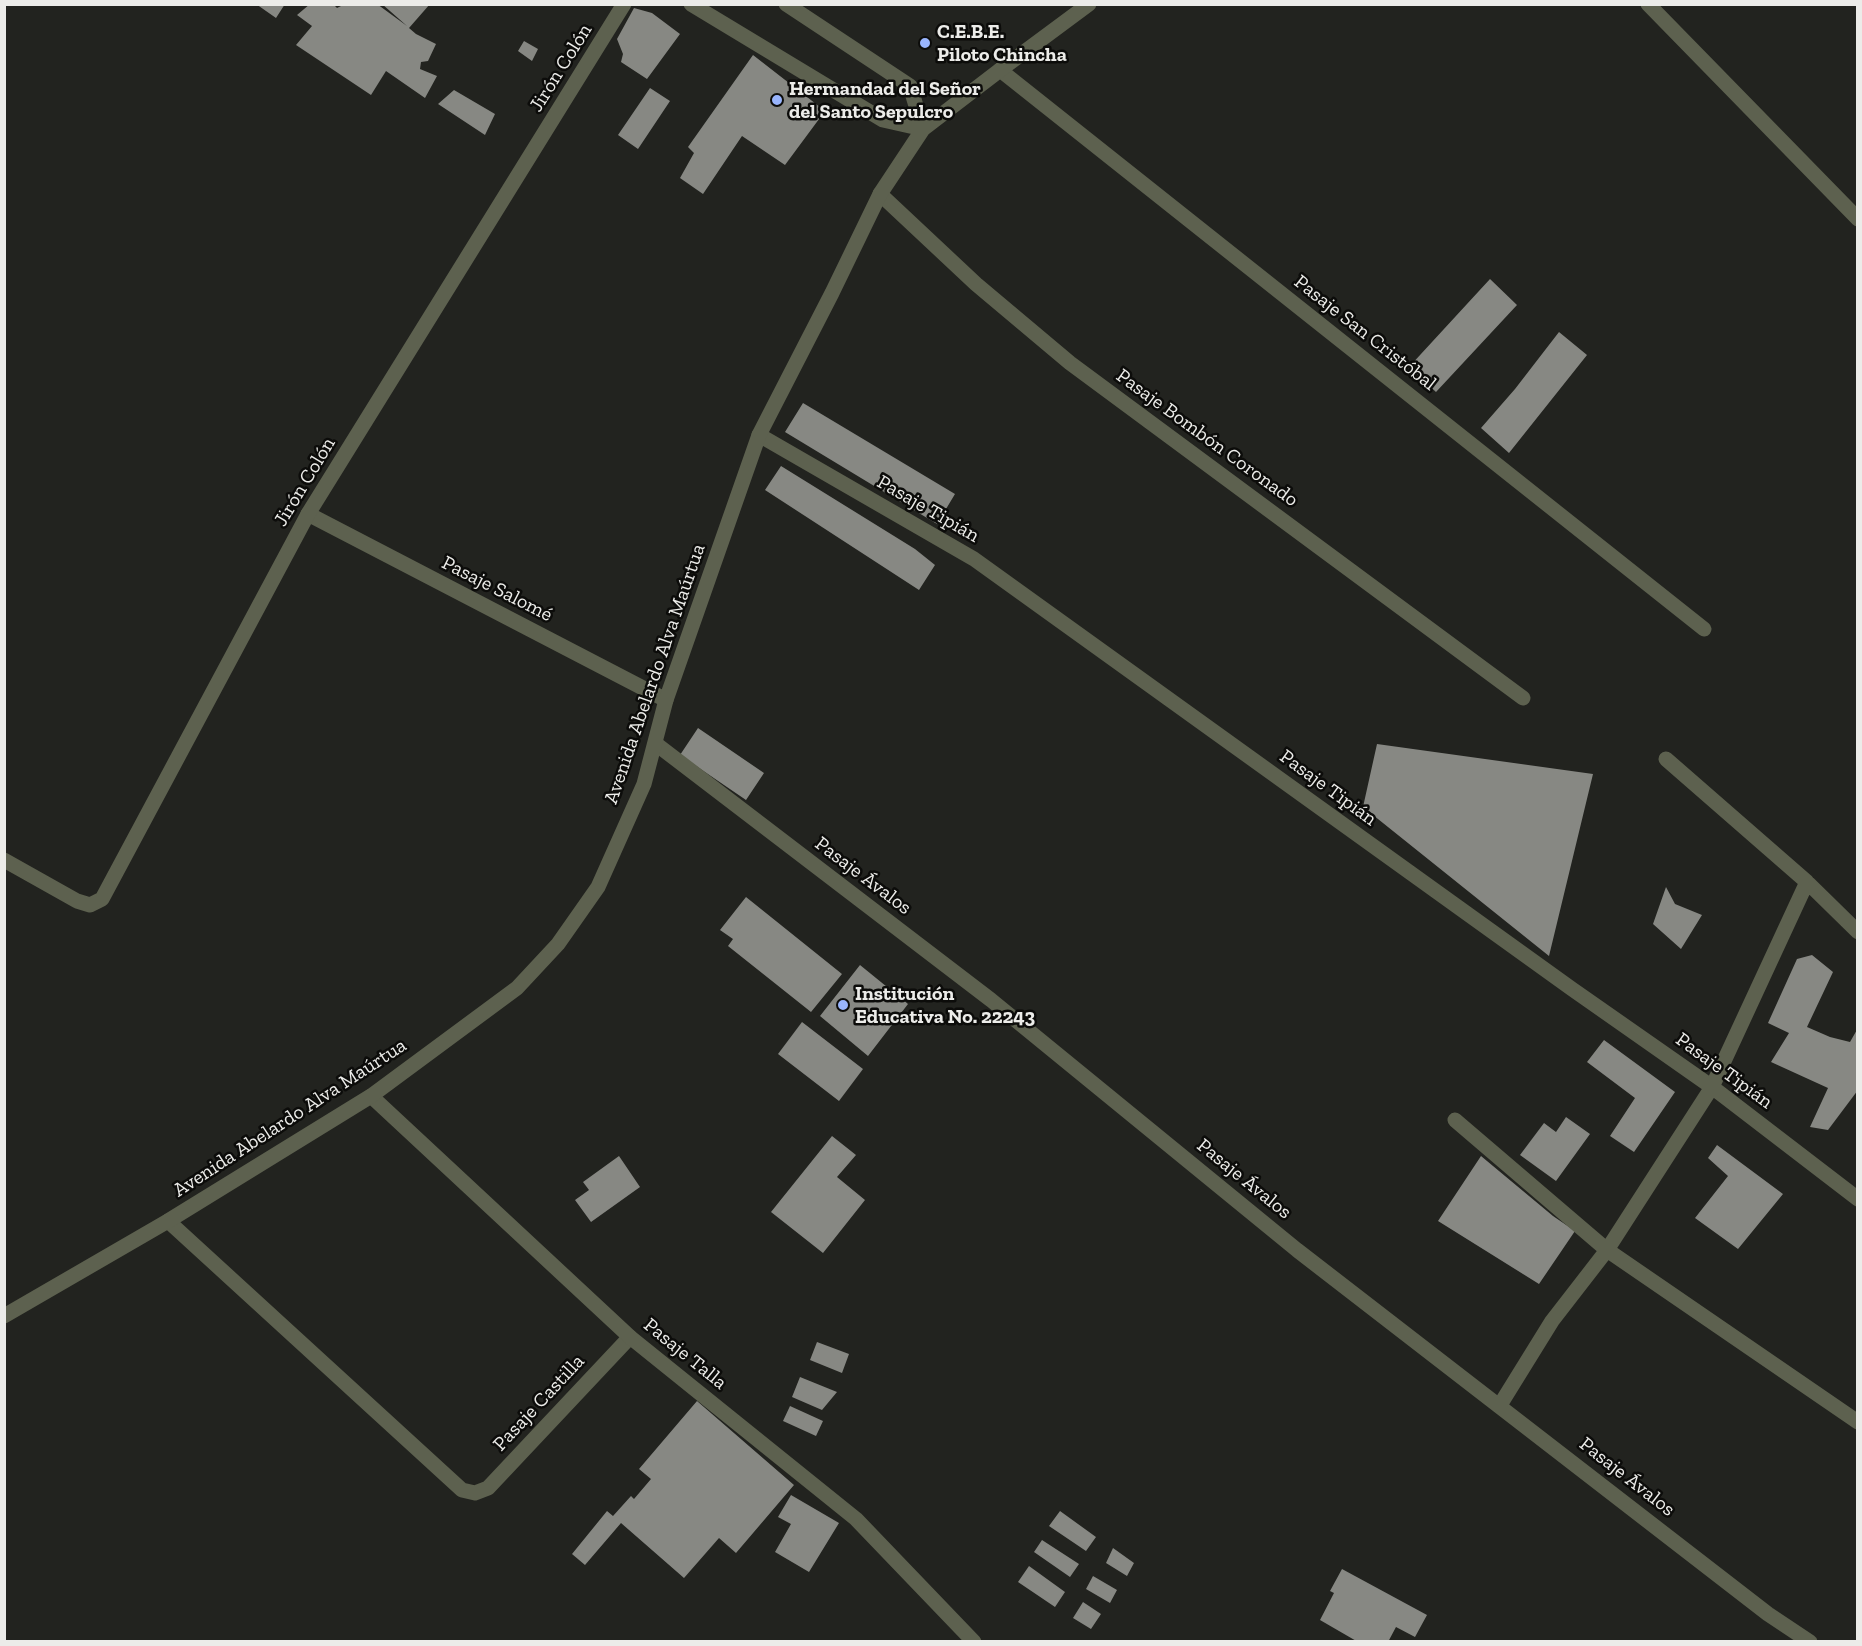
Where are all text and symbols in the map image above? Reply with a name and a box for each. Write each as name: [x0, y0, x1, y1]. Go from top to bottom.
street label: Jirón Colón: [525, 20, 597, 116]
place label: C.E.B.E. Piloto Chincha: [937, 20, 1067, 67]
marker: C.E.B.E. Piloto Chincha: [918, 36, 932, 50]
place label: Hermandad del Señor del Santo Sepulcro: [789, 77, 981, 124]
marker: Hermandad del Señor del Santo Sepulcro: [770, 93, 784, 107]
street label: Pasaje San Cristóbal: [1289, 270, 1441, 396]
street label: Pasaje Bombón Coronado: [1111, 364, 1303, 512]
street label: Jirón Colón: [269, 433, 341, 531]
street label: Pasaje Tipián: [873, 470, 983, 548]
street label: Avenida Abelardo Alva Maúrtua: [599, 541, 711, 807]
street label: Pasaje Salomé: [438, 551, 556, 627]
street label: Pasaje Tipián: [1275, 745, 1381, 831]
street label: Pasaje Ávalos: [810, 832, 916, 920]
place label: Institución Educativa No. 22243: [855, 982, 1035, 1029]
marker: Institución Educativa No. 22243: [836, 998, 850, 1012]
street label: Pasaje Tipián: [1671, 1028, 1777, 1114]
street label: Avenida Abelardo Alva Maúrtua: [169, 1034, 411, 1202]
street label: Pasaje Ávalos: [1192, 1134, 1296, 1224]
street label: Pasaje Talla: [639, 1313, 731, 1395]
street label: Pasaje Castilla: [488, 1350, 590, 1456]
street label: Pasaje Ávalos: [1574, 1432, 1680, 1522]

